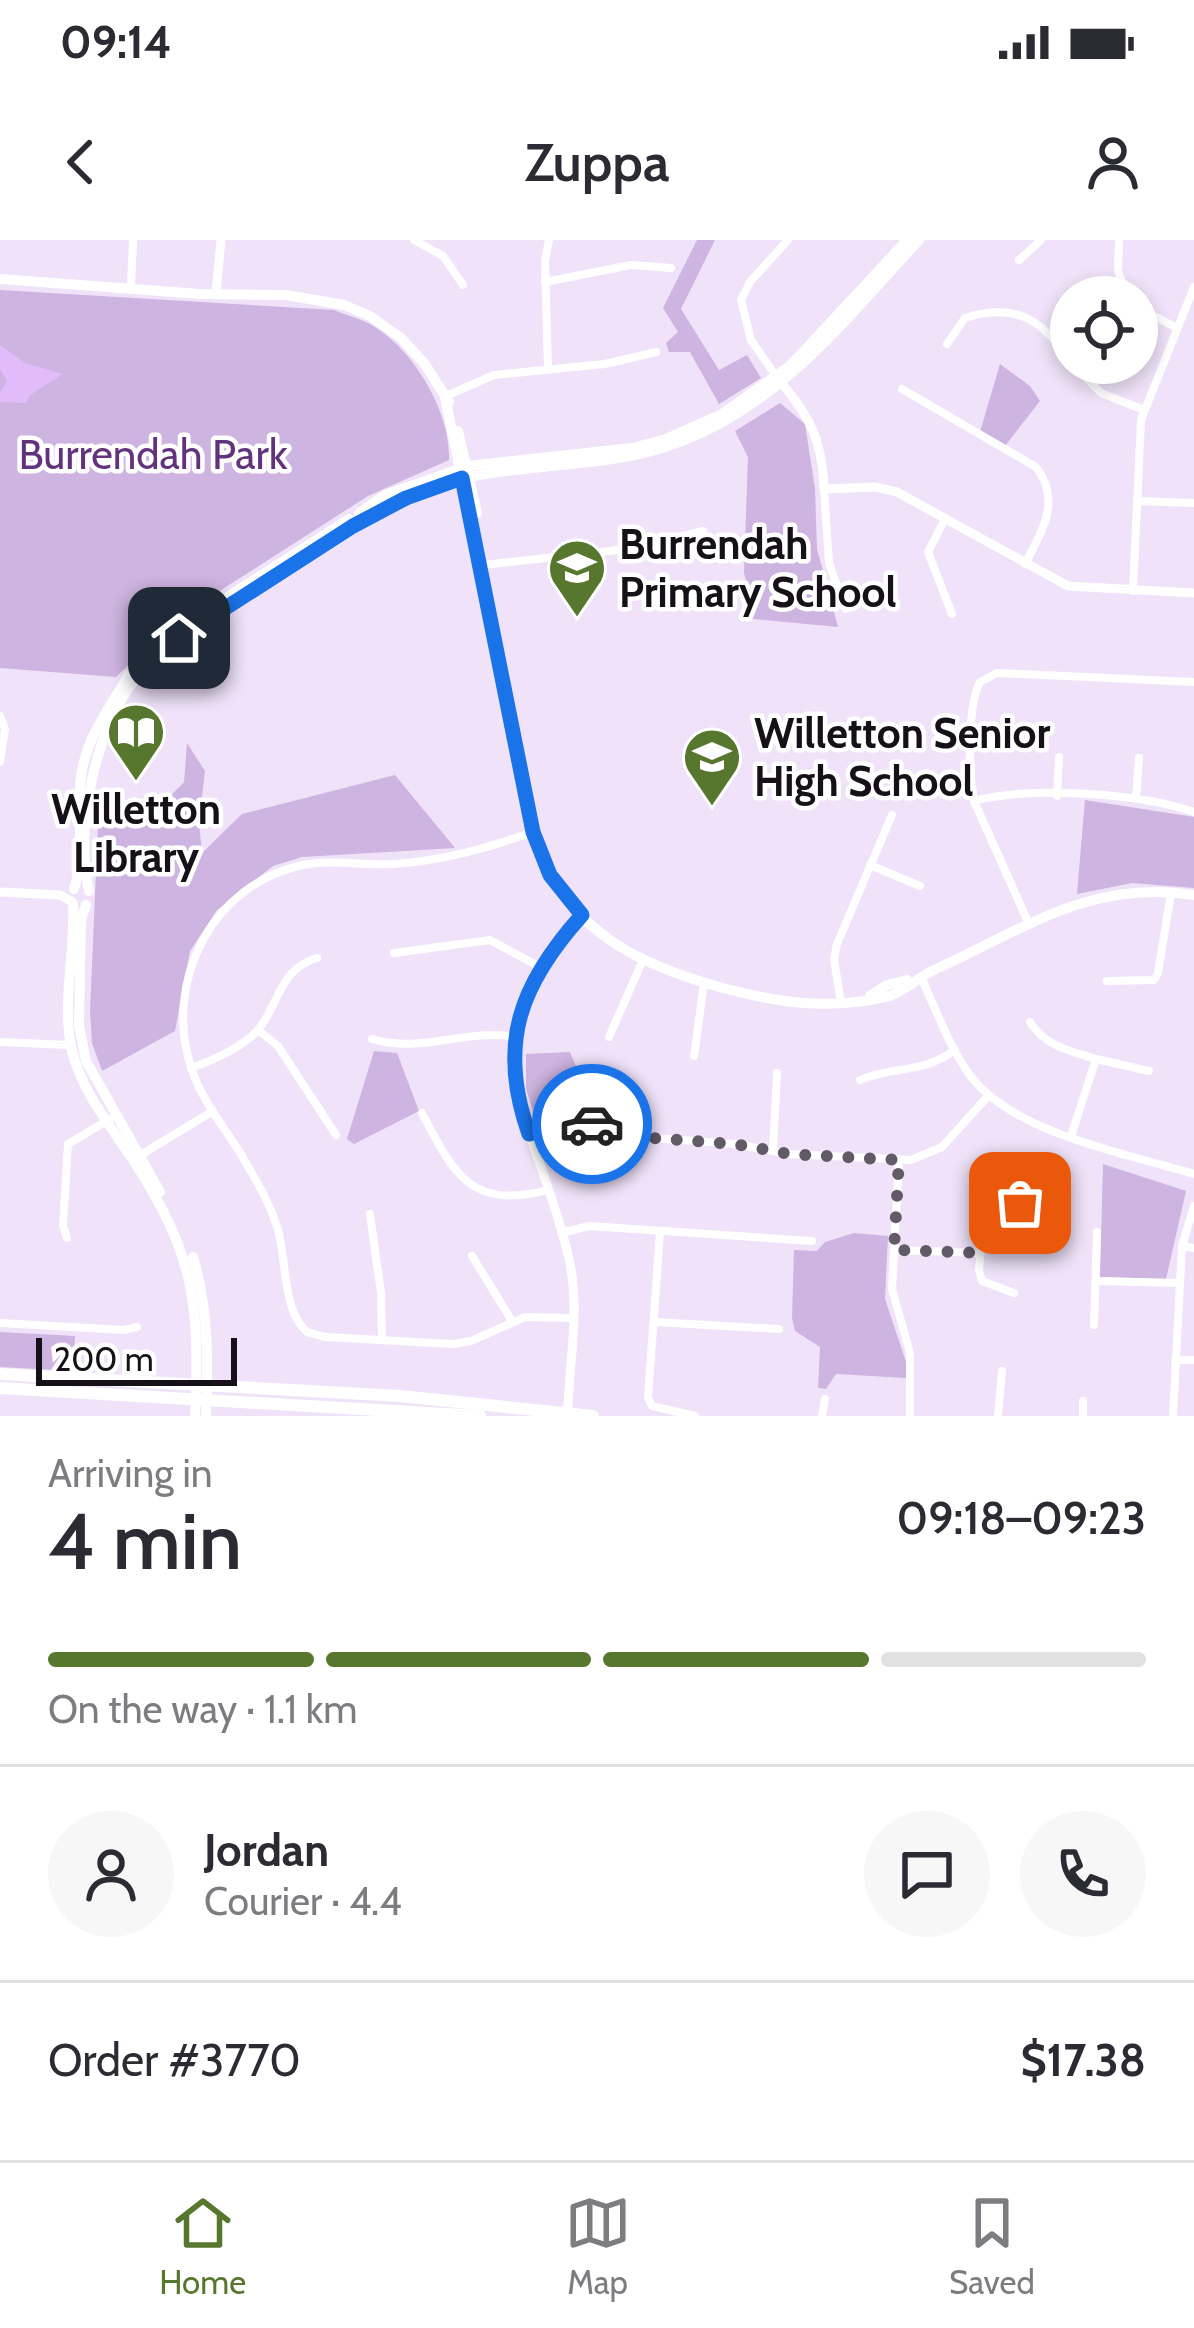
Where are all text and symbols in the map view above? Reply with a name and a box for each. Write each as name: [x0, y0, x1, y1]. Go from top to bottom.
text: 09:14: [60, 15, 172, 69]
icon: back: [48, 129, 114, 195]
text: Zuppa: [525, 129, 670, 195]
icon: person: [1080, 129, 1146, 195]
map controls: [1050, 276, 1158, 384]
button: locate: [1050, 276, 1158, 384]
park label: Burrendah Park: [18, 428, 288, 480]
place label: Burrendah Primary School: [619, 518, 896, 618]
school or university icon: Burrendah Primary School: [546, 537, 608, 619]
pin: [128, 587, 230, 689]
icon: home: [146, 605, 212, 671]
library icon: Willetton Library: [105, 701, 167, 783]
place label: Willetton Senior High School: [754, 707, 1050, 807]
school or university icon: Willetton Senior High School: [681, 726, 743, 808]
place label: Willetton Library: [51, 783, 221, 883]
courier: [532, 1064, 652, 1184]
icon: car: [559, 1091, 625, 1157]
pin: [969, 1152, 1071, 1254]
icon: bag: [987, 1170, 1053, 1236]
scale bar: [36, 1332, 237, 1385]
text: 200 m: [54, 1339, 154, 1379]
text: Arriving in: [48, 1449, 212, 1497]
text: 09:18–09:23: [897, 1491, 1146, 1545]
text: 4 min: [48, 1494, 242, 1589]
text: On the way · 1.1 km: [48, 1685, 357, 1733]
button: person: [48, 1811, 174, 1937]
button: chat: [864, 1811, 990, 1937]
button: phone: [1020, 1811, 1146, 1937]
text: Jordan: [204, 1823, 329, 1877]
text: Courier · 4.4: [204, 1877, 402, 1925]
text: Order #3770: [48, 2033, 301, 2087]
text: $17.38: [1020, 2033, 1146, 2087]
tab: Home: [159, 2190, 246, 2302]
tab: Map: [565, 2190, 631, 2302]
tab: Saved: [949, 2190, 1035, 2302]

